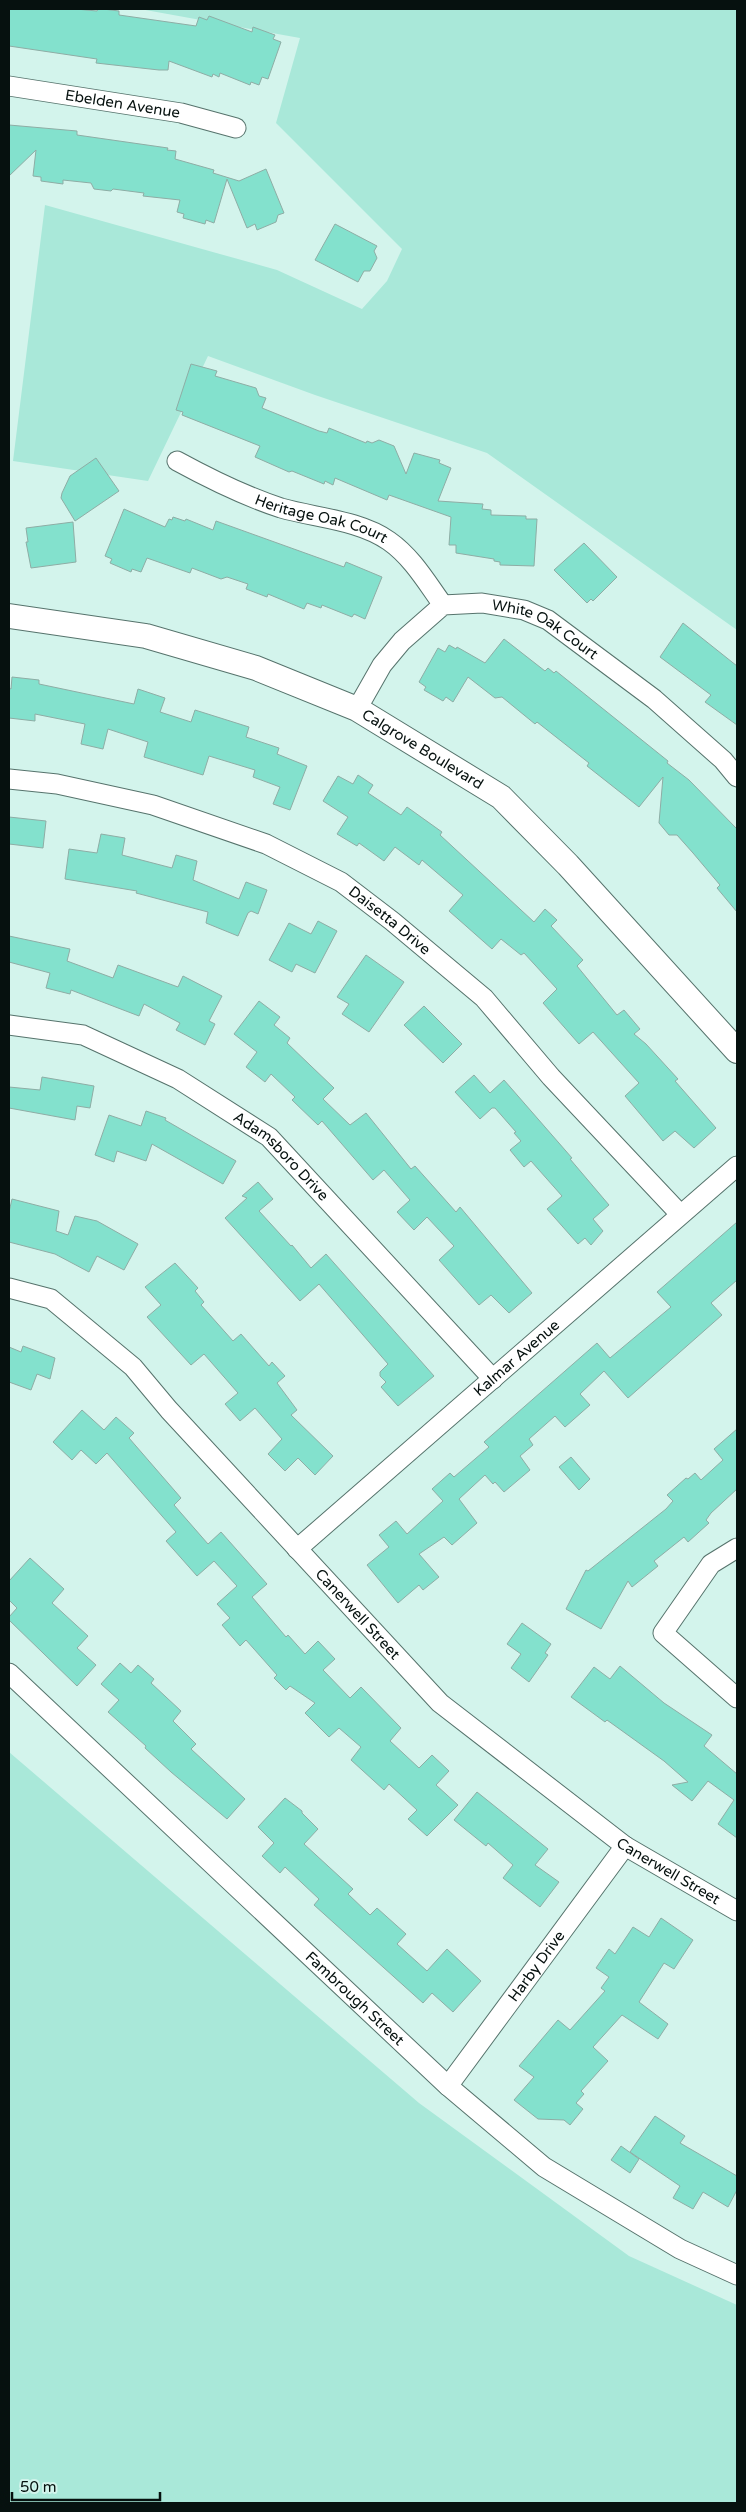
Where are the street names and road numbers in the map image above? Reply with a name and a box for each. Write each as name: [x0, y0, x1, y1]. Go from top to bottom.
street label: Ebelden Avenue: [64, 86, 181, 122]
street label: Heritage Oak Court: [252, 490, 391, 547]
street label: White Oak Court: [491, 596, 602, 663]
street label: Calgrove Boulevard: [359, 705, 487, 793]
street label: Daisetta Drive: [345, 882, 434, 958]
street label: Adamsboro Drive: [230, 1108, 332, 1205]
street label: Kalmar Avenue: [470, 1316, 563, 1400]
street label: Canerwell Street: [311, 1565, 404, 1663]
street label: Canerwell Street: [613, 1834, 724, 1908]
street label: Harby Drive: [504, 1927, 569, 2005]
street label: Fambrough Street: [302, 1948, 408, 2049]

